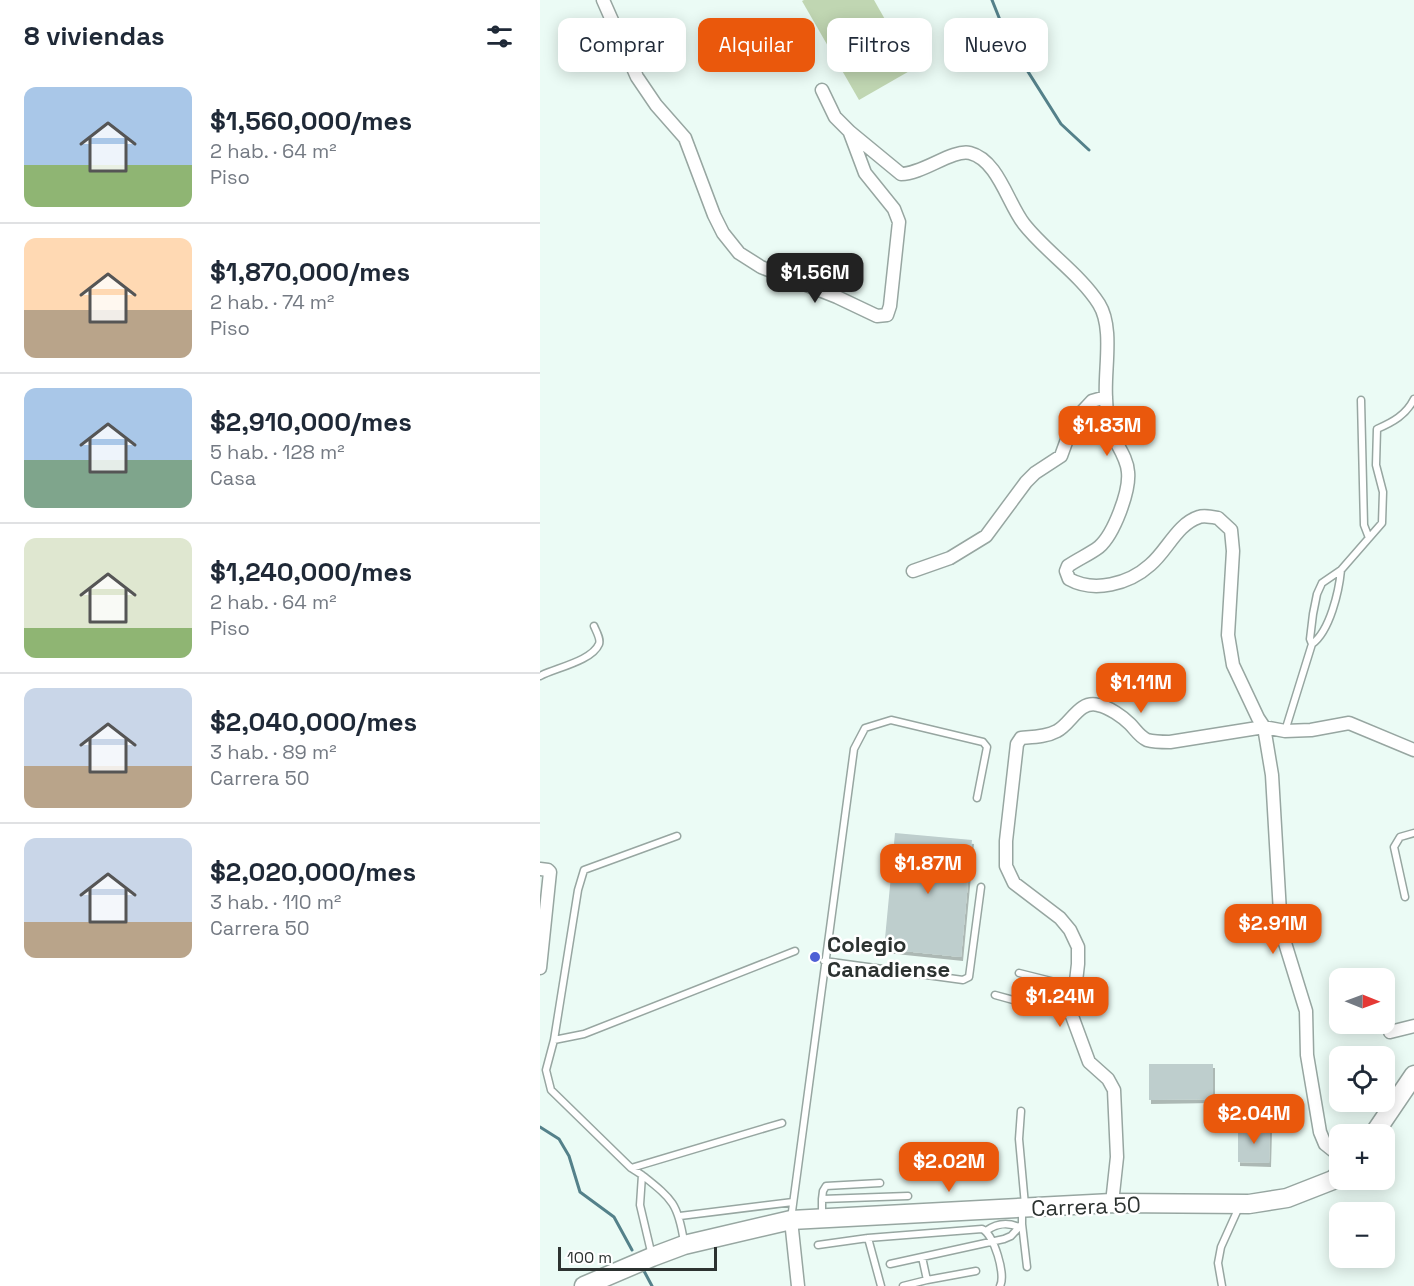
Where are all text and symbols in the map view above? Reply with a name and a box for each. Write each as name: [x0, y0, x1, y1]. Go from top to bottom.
chip: Comprar: [558, 18, 686, 72]
chip: Alquilar: [698, 18, 815, 72]
chip: Filtros: [827, 18, 932, 72]
chip: Nuevo: [944, 18, 1048, 72]
text: 8 viviendas: [24, 19, 165, 53]
icon: filters: [483, 20, 516, 53]
text: $1,560,000/mes: [210, 104, 412, 138]
icon: home: [72, 111, 144, 183]
text: 2 hab. · 64 m²: [210, 138, 337, 164]
text: Piso: [210, 164, 250, 190]
pin: $1.56M: [766, 253, 864, 304]
text: $1,870,000/mes: [210, 255, 410, 289]
text: $1.56M: [780, 259, 850, 285]
icon: home: [72, 262, 144, 334]
text: 2 hab. · 74 m²: [210, 289, 334, 315]
text: Piso: [210, 315, 250, 341]
text: $2,910,000/mes: [210, 405, 412, 439]
pin: $1.83M: [1058, 406, 1156, 457]
icon: home: [72, 412, 144, 484]
text: $1.83M: [1073, 412, 1141, 438]
text: 5 hab. · 128 m²: [210, 439, 345, 465]
text: Casa: [210, 465, 256, 491]
text: $1,240,000/mes: [210, 555, 412, 589]
icon: home: [72, 562, 144, 634]
text: 2 hab. · 64 m²: [210, 589, 337, 615]
text: Piso: [210, 615, 250, 641]
pin: $1.11M: [1092, 663, 1190, 714]
text: $1.11M: [1110, 669, 1172, 695]
text: $2,040,000/mes: [210, 705, 417, 739]
icon: home: [72, 712, 144, 784]
text: 3 hab. · 89 m²: [210, 739, 337, 765]
text: Carrera 50: [210, 765, 310, 791]
pin: $1.87M: [879, 844, 977, 895]
text: $1.87M: [894, 850, 962, 876]
text: $2,020,000/mes: [210, 855, 416, 889]
icon: home: [72, 862, 144, 934]
text: 3 hab. · 110 m²: [210, 889, 341, 915]
pin: $2.91M: [1224, 904, 1322, 955]
text: $2.91M: [1239, 910, 1307, 936]
text: Carrera 50: [210, 915, 310, 941]
place label: Colegio Canadiense: [827, 930, 950, 983]
marker: Colegio Canadiense: [808, 950, 822, 964]
north arrow: [1329, 968, 1395, 1034]
map controls: [1329, 968, 1395, 1268]
pin: $1.24M: [1011, 977, 1109, 1028]
text: $1.24M: [1025, 983, 1095, 1009]
button: locate: [1329, 1046, 1395, 1112]
pin: $2.04M: [1205, 1094, 1303, 1145]
text: $2.04M: [1217, 1100, 1291, 1126]
button: +: [1329, 1124, 1395, 1190]
pin: $2.02M: [900, 1142, 998, 1193]
text: $2.02M: [913, 1148, 985, 1174]
street label: Carrera 50: [1031, 1190, 1141, 1222]
button: −: [1329, 1202, 1395, 1268]
scale bar: [558, 1244, 717, 1272]
text: 100 m: [567, 1247, 612, 1268]

